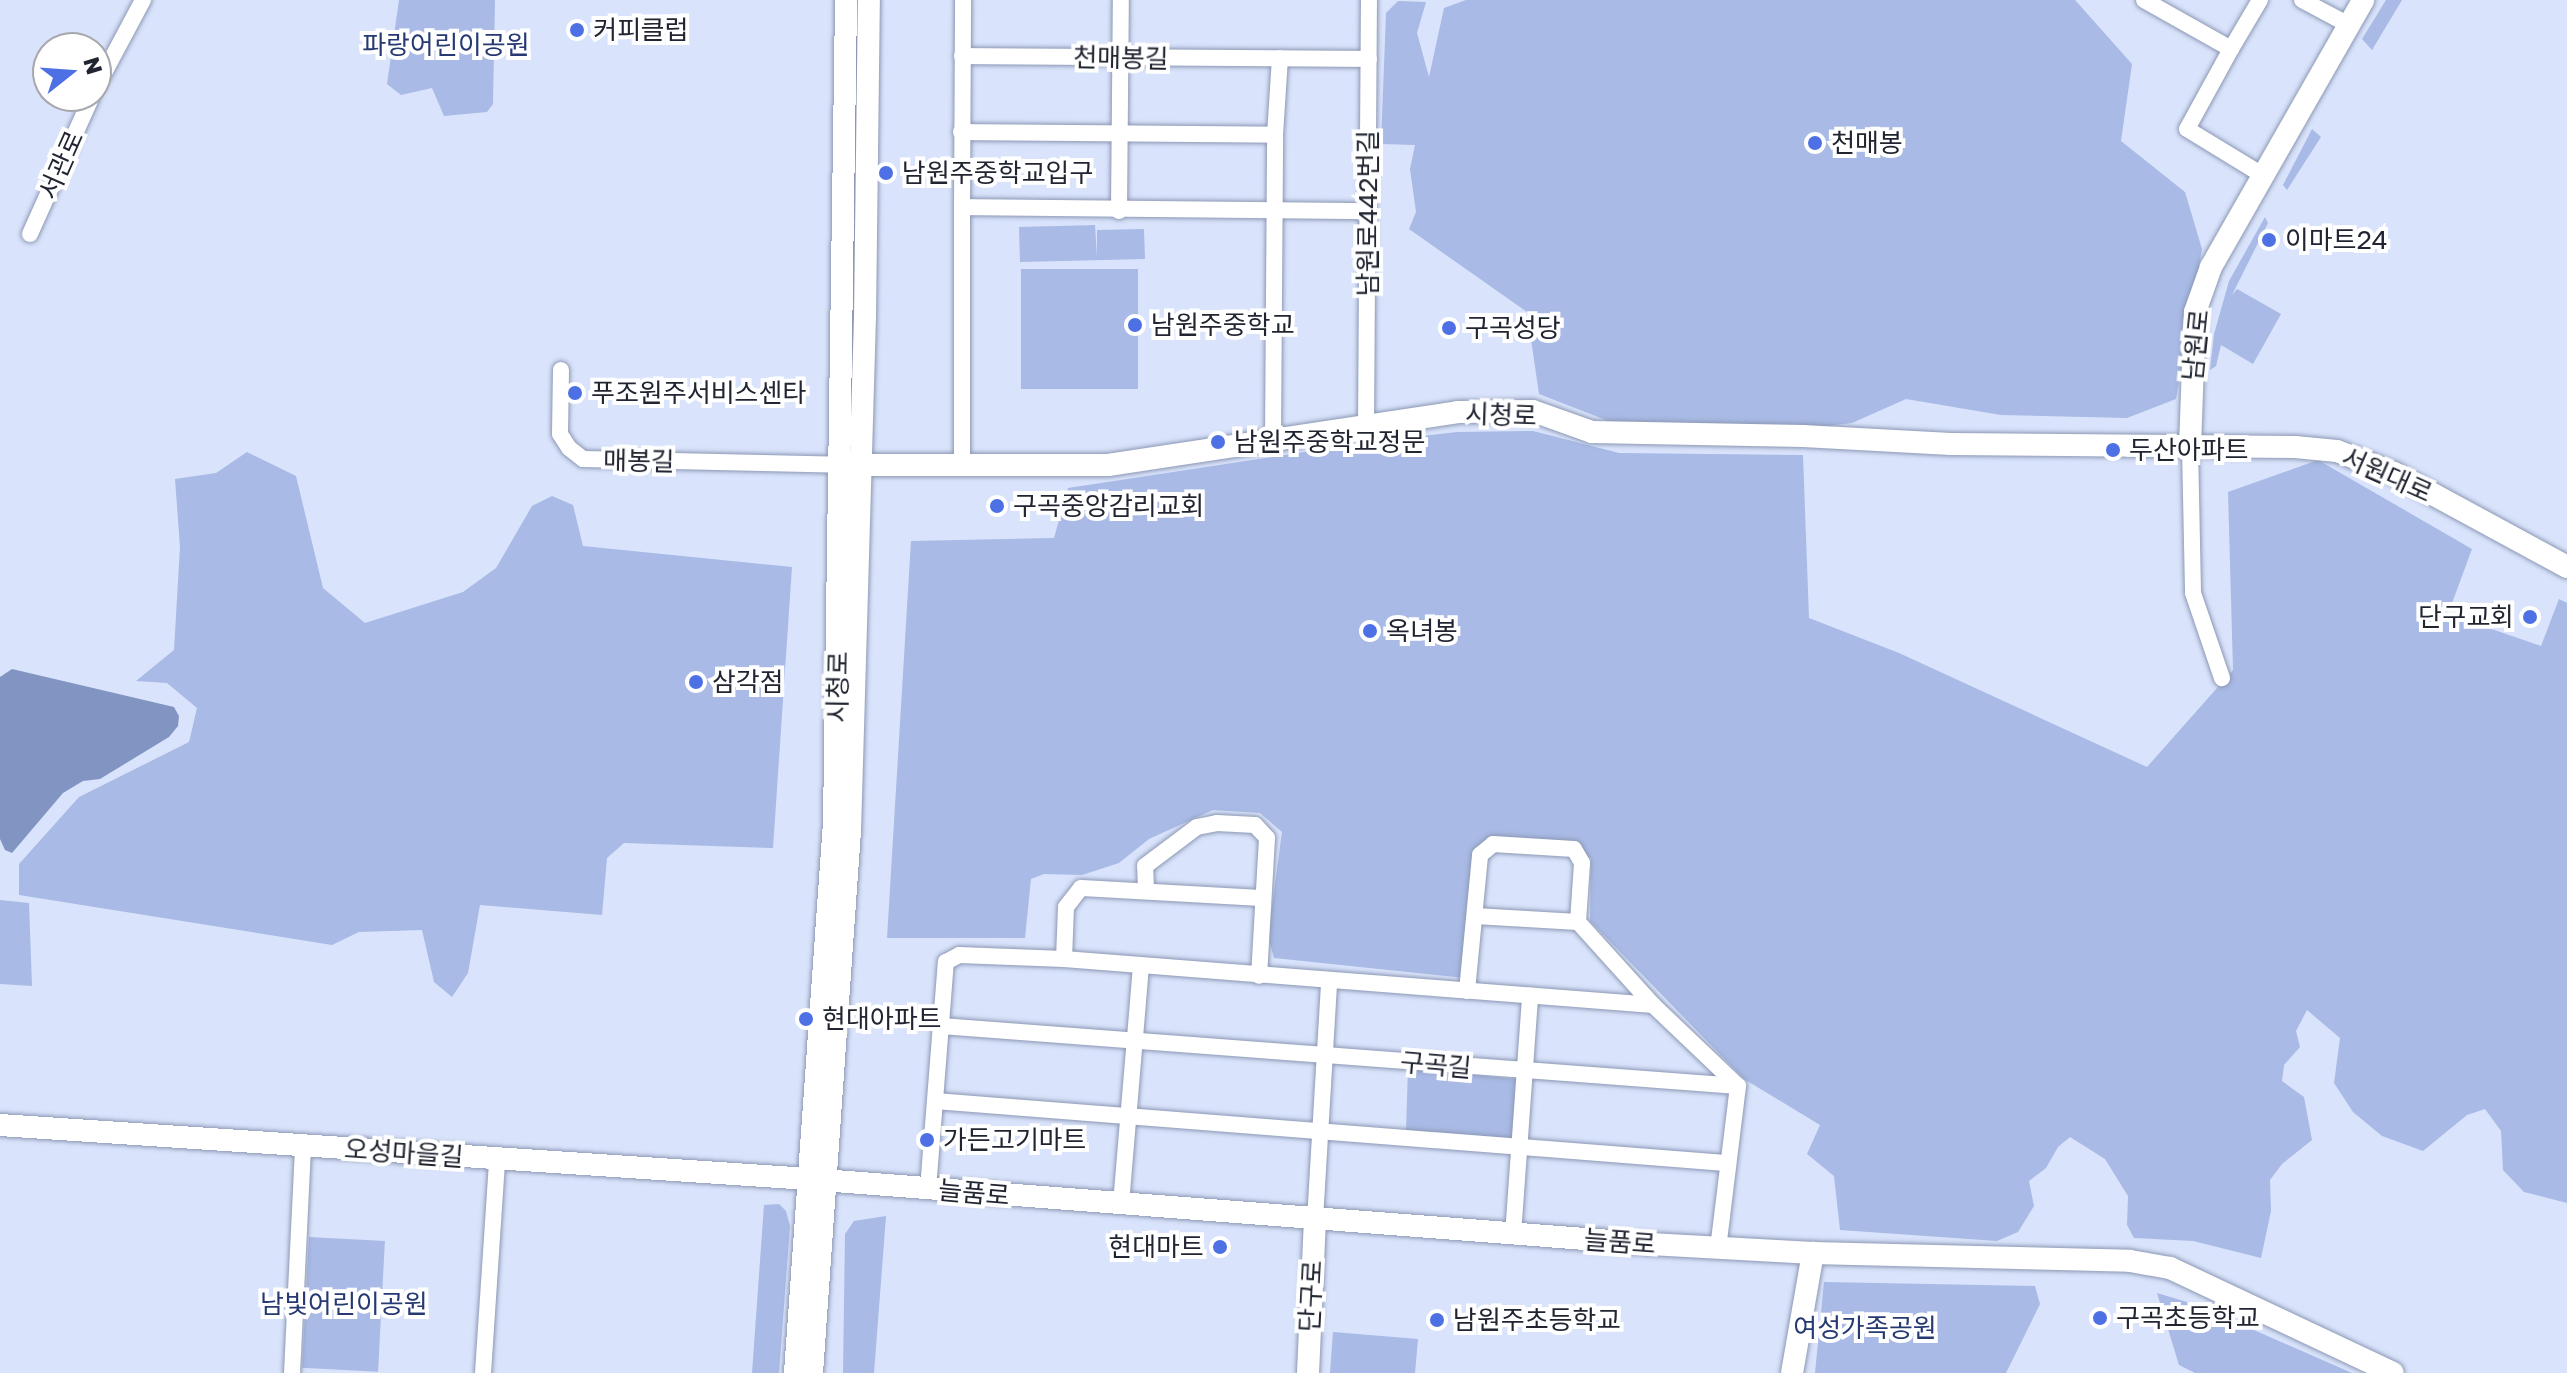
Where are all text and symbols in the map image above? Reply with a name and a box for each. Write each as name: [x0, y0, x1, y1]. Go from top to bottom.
place label: 커피클럽: [593, 14, 689, 46]
marker: 커피클럽: [568, 21, 586, 39]
park label: 파랑어린이공원: [362, 29, 530, 61]
north arrow: [32, 32, 112, 112]
street label: 천매봉길: [1073, 42, 1169, 74]
text: N: [78, 53, 109, 77]
street label: 서관로: [32, 126, 90, 204]
place label: 천매봉: [1831, 127, 1903, 159]
street label: 남원로442번길: [1352, 130, 1384, 296]
marker: 천매봉: [1806, 134, 1824, 152]
place label: 남원주중학교입구: [902, 157, 1093, 189]
marker: 남원주중학교입구: [877, 164, 895, 182]
place label: 이마트24: [2285, 224, 2388, 256]
marker: 이마트24: [2260, 231, 2278, 249]
street label: 남원로: [2177, 308, 2215, 382]
place label: 남원주중학교: [1151, 309, 1295, 341]
place label: 구곡성당: [1465, 312, 1561, 344]
marker: 남원주중학교: [1126, 316, 1144, 334]
marker: 구곡성당: [1440, 319, 1458, 337]
place label: 푸조원주서비스센타: [591, 377, 806, 409]
marker: 푸조원주서비스센타: [566, 384, 584, 402]
street label: 시청로: [1465, 398, 1537, 432]
place label: 남원주중학교정문: [1234, 426, 1425, 458]
marker: 남원주중학교정문: [1209, 433, 1227, 451]
place label: 두산아파트: [2129, 434, 2249, 466]
marker: 두산아파트: [2104, 441, 2122, 459]
street label: 서원대로: [2337, 441, 2437, 509]
street label: 매봉길: [603, 445, 675, 477]
place label: 구곡중앙감리교회: [1013, 490, 1204, 522]
marker: 구곡중앙감리교회: [988, 497, 1006, 515]
place label: 단구교회: [2418, 601, 2514, 633]
marker: 단구교회: [2521, 608, 2539, 626]
place label: 옥녀봉: [1386, 615, 1458, 647]
marker: 옥녀봉: [1361, 622, 1379, 640]
street label: 시청로: [822, 651, 854, 723]
place label: 삼각점: [712, 666, 784, 698]
marker: 삼각점: [687, 673, 705, 691]
place label: 현대아파트: [822, 1003, 942, 1035]
marker: 현대아파트: [797, 1010, 815, 1028]
street label: 구곡길: [1399, 1046, 1473, 1084]
place label: 가든고기마트: [943, 1124, 1087, 1156]
marker: 가든고기마트: [918, 1131, 936, 1149]
street label: 오성마을길: [343, 1133, 465, 1173]
street label: 늘품로: [937, 1174, 1011, 1212]
street label: 늘품로: [1583, 1224, 1657, 1260]
place label: 현대마트: [1108, 1231, 1204, 1263]
marker: 현대마트: [1211, 1238, 1229, 1256]
street label: 단구로: [1294, 1259, 1328, 1333]
park label: 남빛어린이공원: [260, 1288, 428, 1320]
place label: 구곡초등학교: [2116, 1302, 2260, 1334]
place label: 남원주초등학교: [1453, 1304, 1620, 1336]
marker: 구곡초등학교: [2091, 1309, 2109, 1327]
marker: 남원주초등학교: [1428, 1311, 1446, 1329]
park label: 여성가족공원: [1793, 1312, 1937, 1344]

